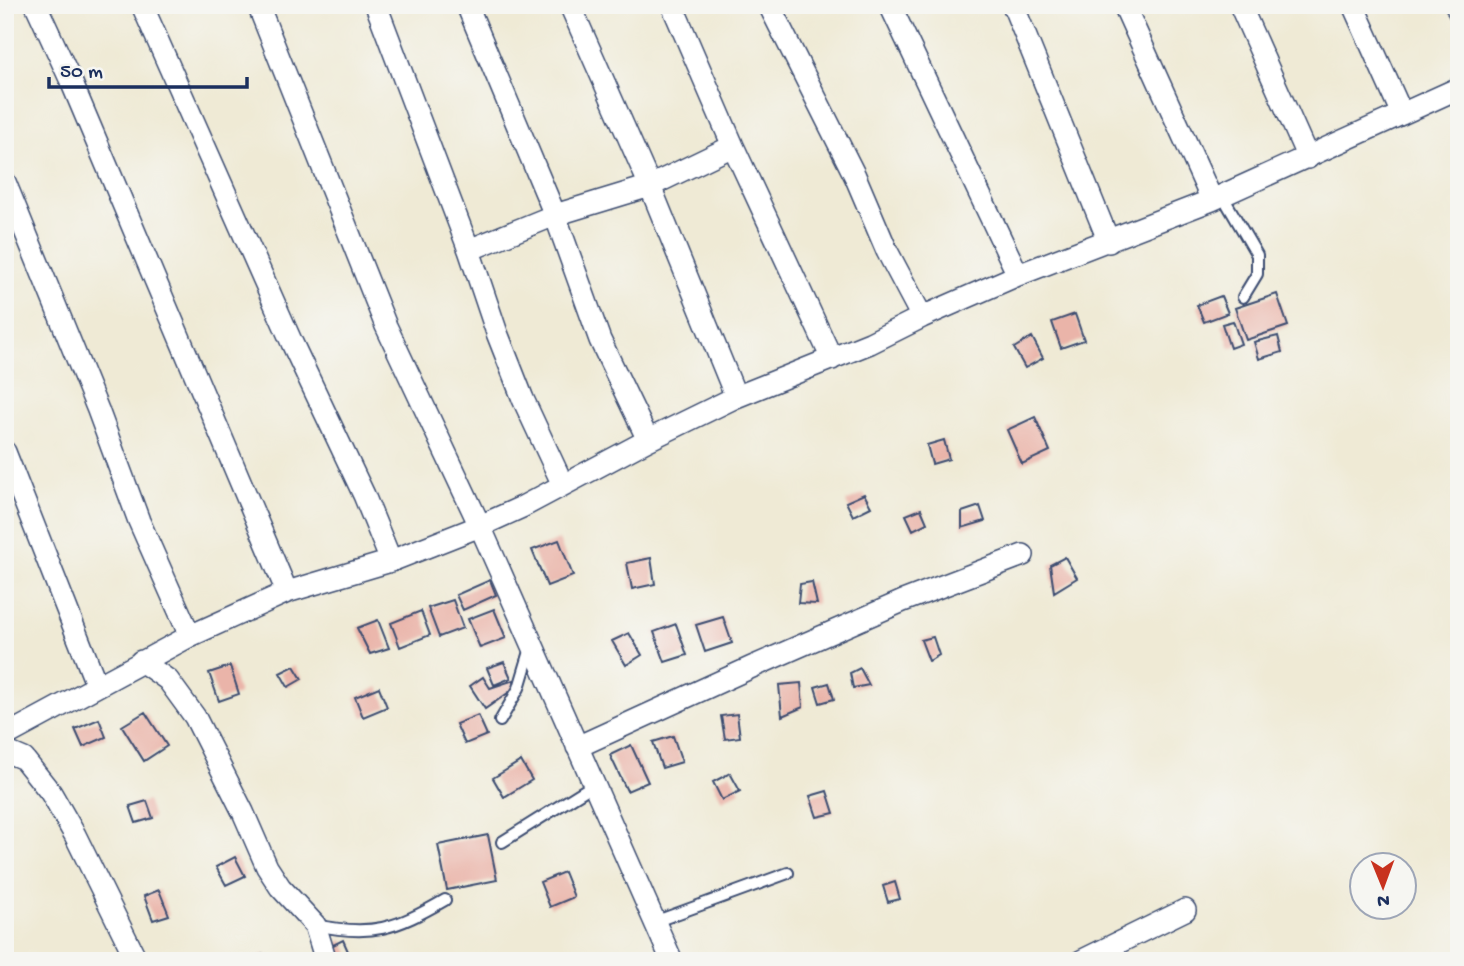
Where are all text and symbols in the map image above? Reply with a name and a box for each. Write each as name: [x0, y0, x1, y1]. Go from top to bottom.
scale bar: [49, 46, 247, 90]
text: 50 m: [60, 61, 103, 86]
north arrow: [1348, 850, 1418, 920]
text: N: [1377, 888, 1390, 911]

